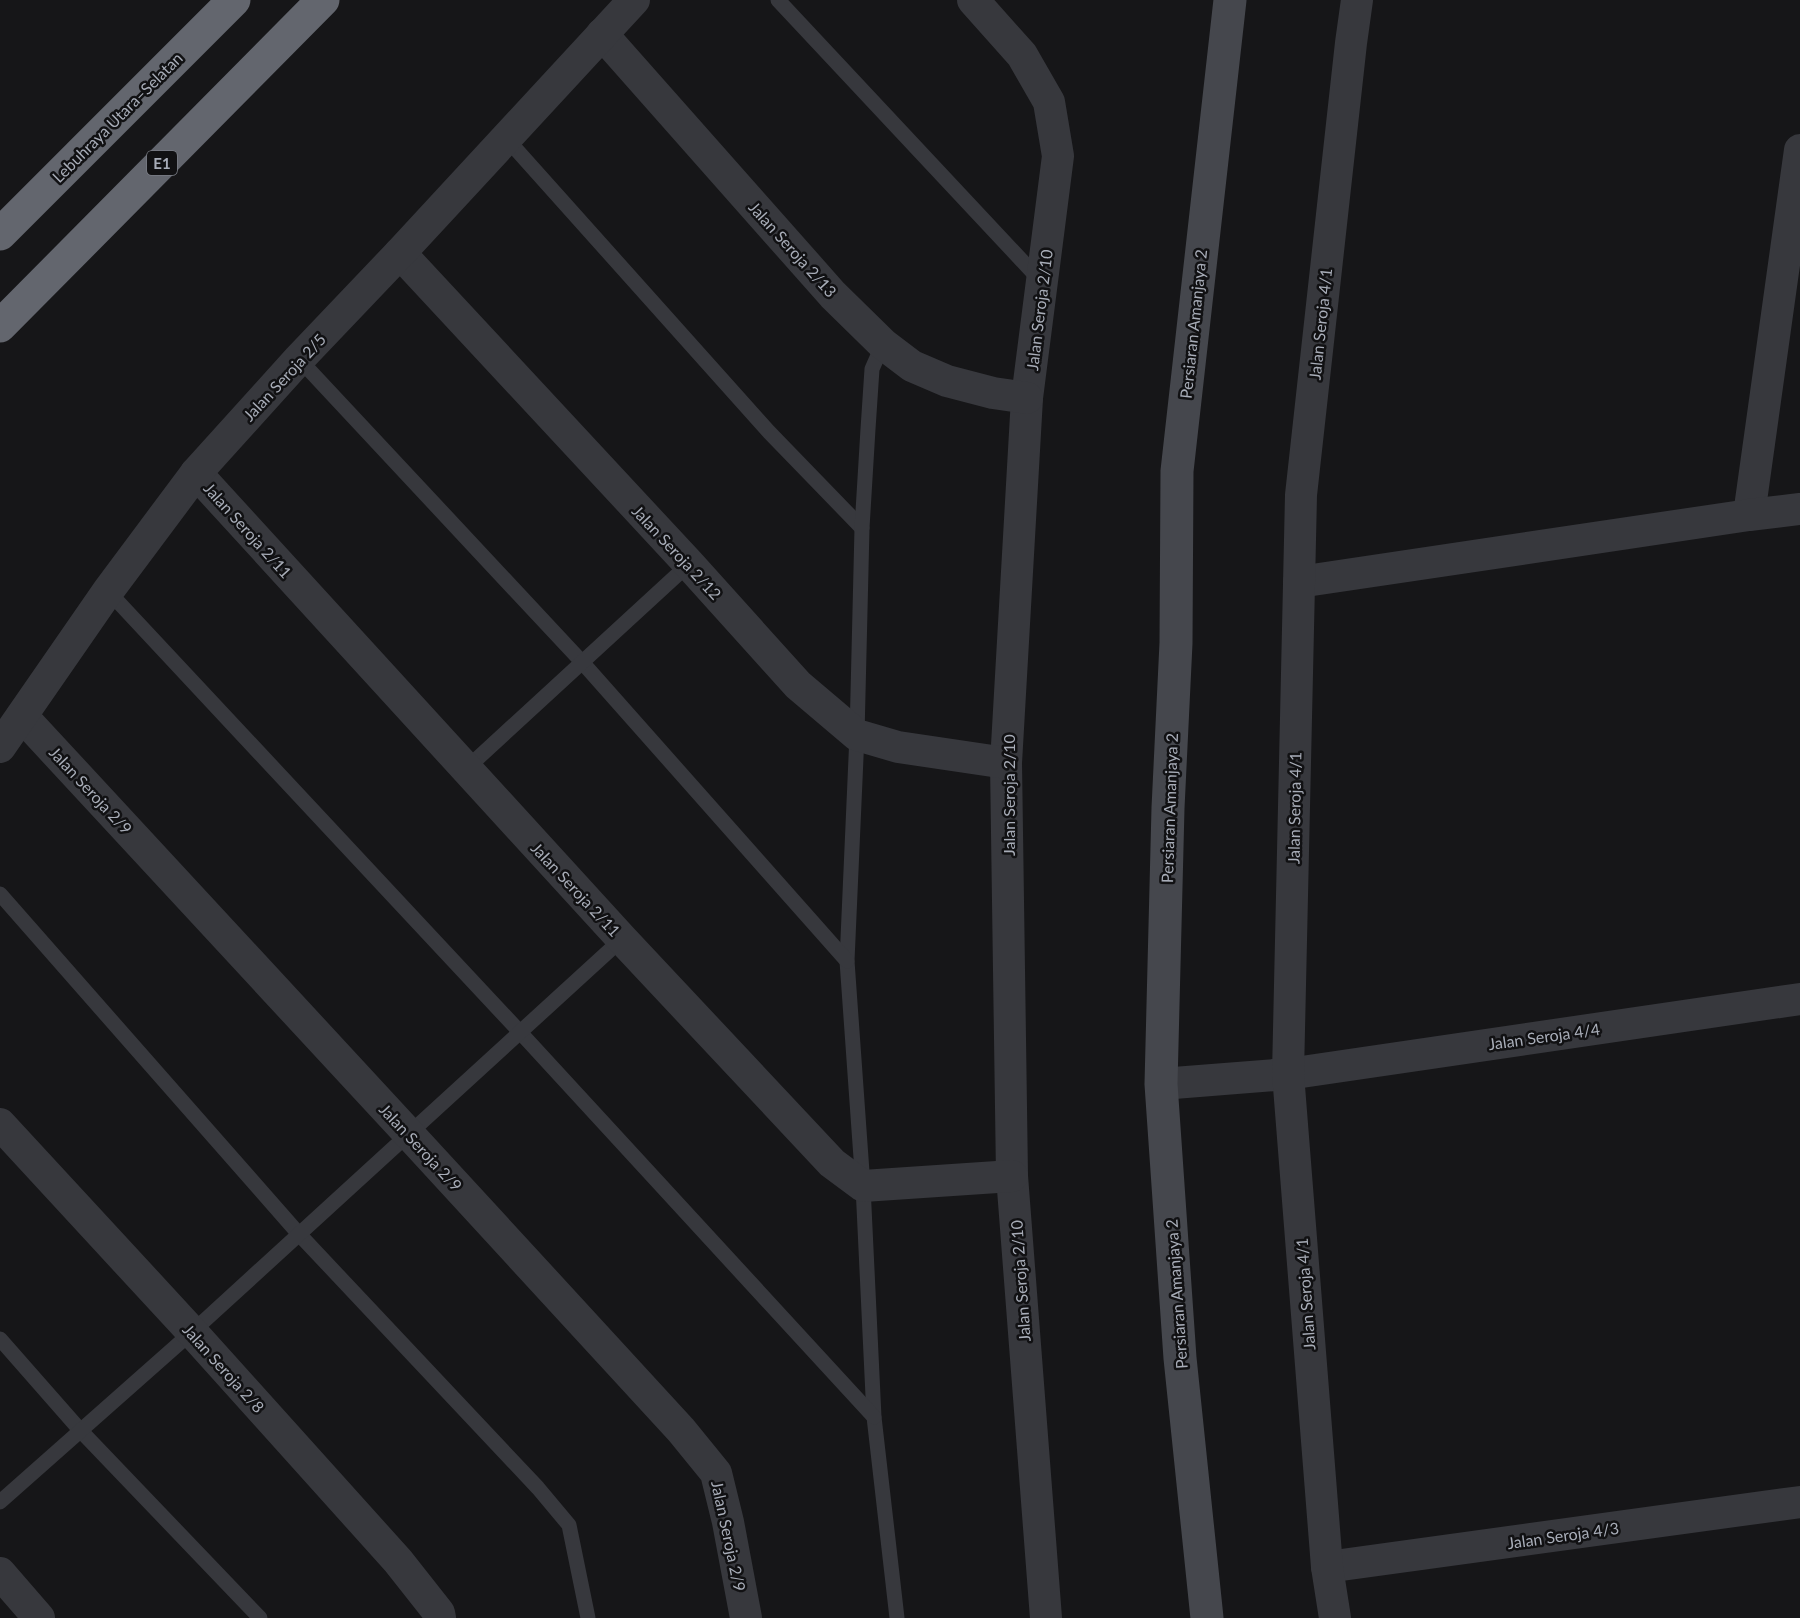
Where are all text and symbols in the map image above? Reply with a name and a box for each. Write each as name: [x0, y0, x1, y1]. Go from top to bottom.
street label: Lebuhraya Utara–Selatan: [48, 48, 186, 186]
road number: E1: [147, 151, 177, 175]
street label: Jalan Seroja 2/13: [745, 197, 841, 301]
street label: Jalan Seroja 2/10: [1022, 248, 1056, 372]
street label: Persiaran Amanjaya 2: [1176, 248, 1210, 400]
street label: Jalan Seroja 4/1: [1305, 267, 1335, 381]
street label: Jalan Seroja 2/5: [239, 329, 329, 425]
street label: Jalan Seroja 2/11: [200, 478, 296, 582]
street label: Jalan Seroja 2/12: [629, 501, 725, 603]
street label: Persiaran Amanjaya 2: [1157, 733, 1181, 883]
street label: Jalan Seroja 2/10: [999, 734, 1018, 856]
street label: Jalan Seroja 2/9: [46, 742, 136, 838]
street label: Jalan Seroja 4/1: [1284, 752, 1304, 864]
street label: Jalan Seroja 2/11: [528, 838, 624, 940]
street label: Jalan Seroja 4/4: [1487, 1019, 1601, 1053]
street label: Jalan Seroja 2/9: [376, 1099, 466, 1195]
street label: Persiaran Amanjaya 2: [1161, 1218, 1191, 1370]
street label: Jalan Seroja 2/10: [1006, 1220, 1034, 1342]
street label: Jalan Seroja 4/1: [1292, 1237, 1318, 1351]
street label: Jalan Seroja 2/8: [179, 1320, 269, 1416]
street label: Jalan Seroja 2/9: [708, 1479, 750, 1593]
street label: Jalan Seroja 4/3: [1506, 1518, 1620, 1552]

